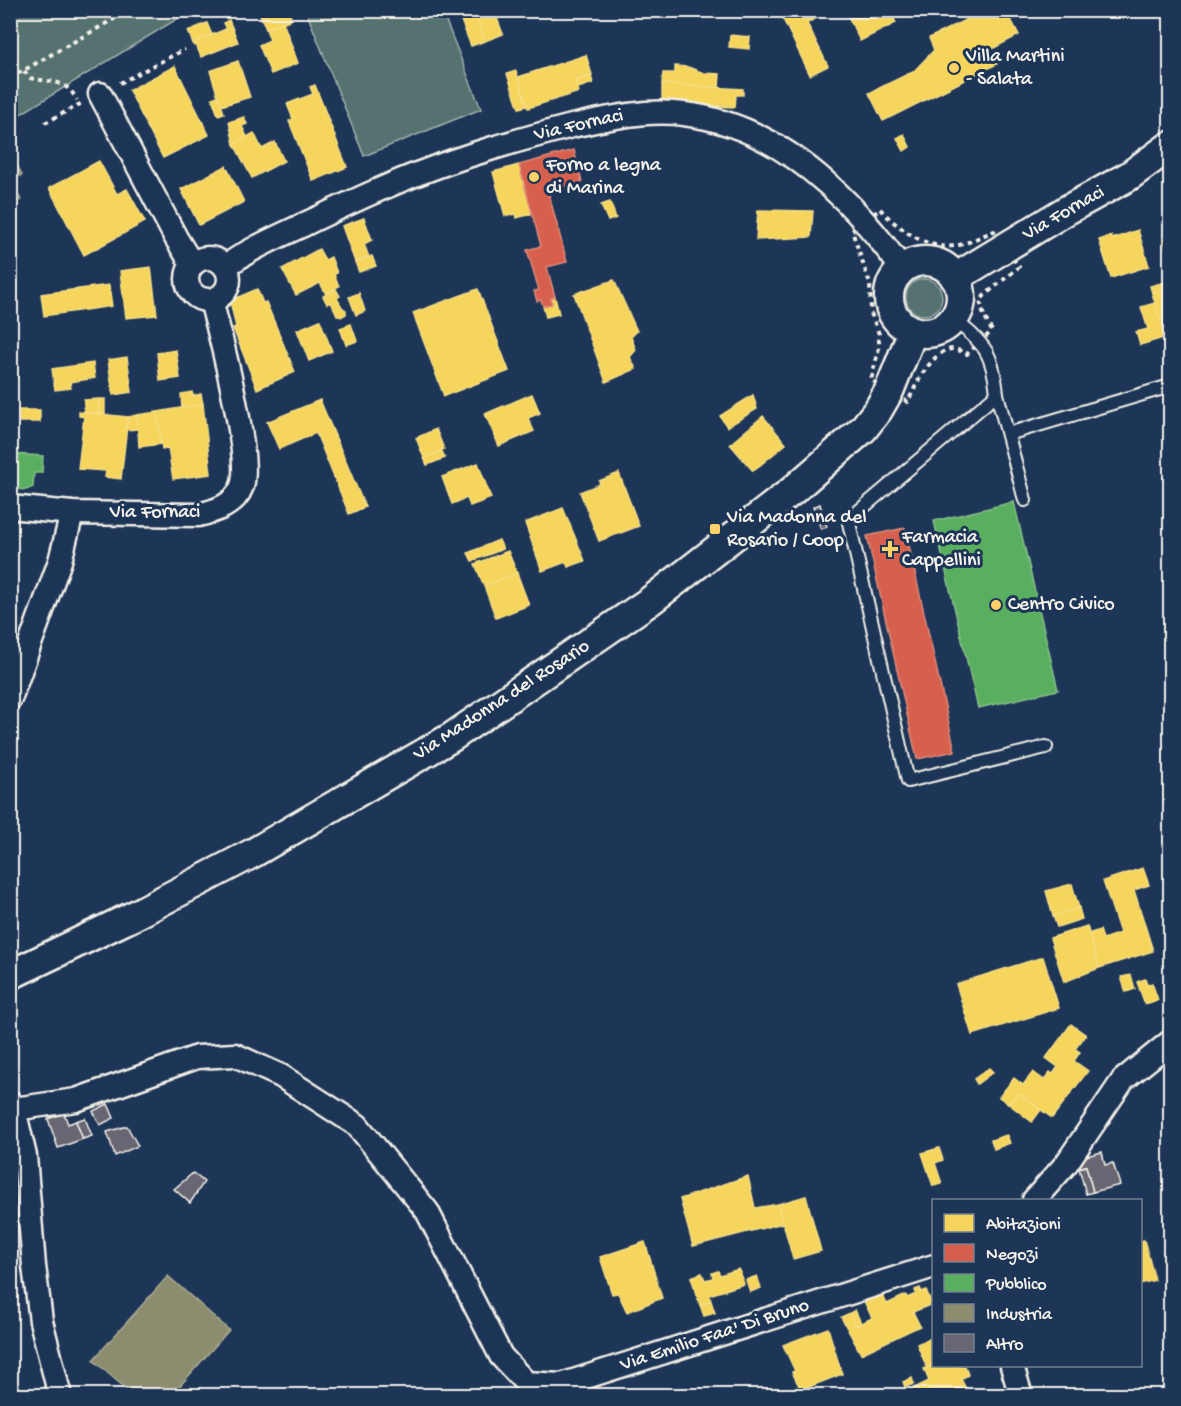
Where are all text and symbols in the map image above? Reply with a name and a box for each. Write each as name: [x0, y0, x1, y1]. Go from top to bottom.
place label: Villa Martini - Salata: [965, 46, 1065, 92]
marker: Villa Martini - Salata: [947, 61, 961, 75]
street label: Via Fornaci: [531, 105, 626, 148]
place label: Forno a legna di Marina: [545, 155, 662, 201]
marker: Forno a legna di Marina: [527, 170, 541, 184]
street label: Via Fornaci: [1018, 181, 1109, 247]
street label: Via Fornaci: [109, 502, 200, 525]
place label: Via Madonna del Rosario / Coop: [726, 507, 867, 553]
marker: Via Madonna del Rosario / Coop: [708, 522, 722, 536]
place label: Farmacia Cappellini: [901, 527, 981, 573]
marker: Farmacia Cappellini: [883, 542, 897, 556]
place label: Centro Civico: [1008, 594, 1115, 617]
marker: Centro Civico: [989, 598, 1003, 612]
street label: Via Madonna del Rosario: [409, 635, 594, 767]
legend: [932, 1199, 1142, 1367]
text: Abitazioni: [986, 1215, 1061, 1236]
text: Negozi: [986, 1245, 1039, 1266]
text: Pubblico: [985, 1275, 1047, 1296]
street label: Via Emilio Faa' Di Bruno: [617, 1295, 812, 1378]
text: Industria: [986, 1305, 1053, 1326]
text: Altro: [986, 1335, 1024, 1356]

